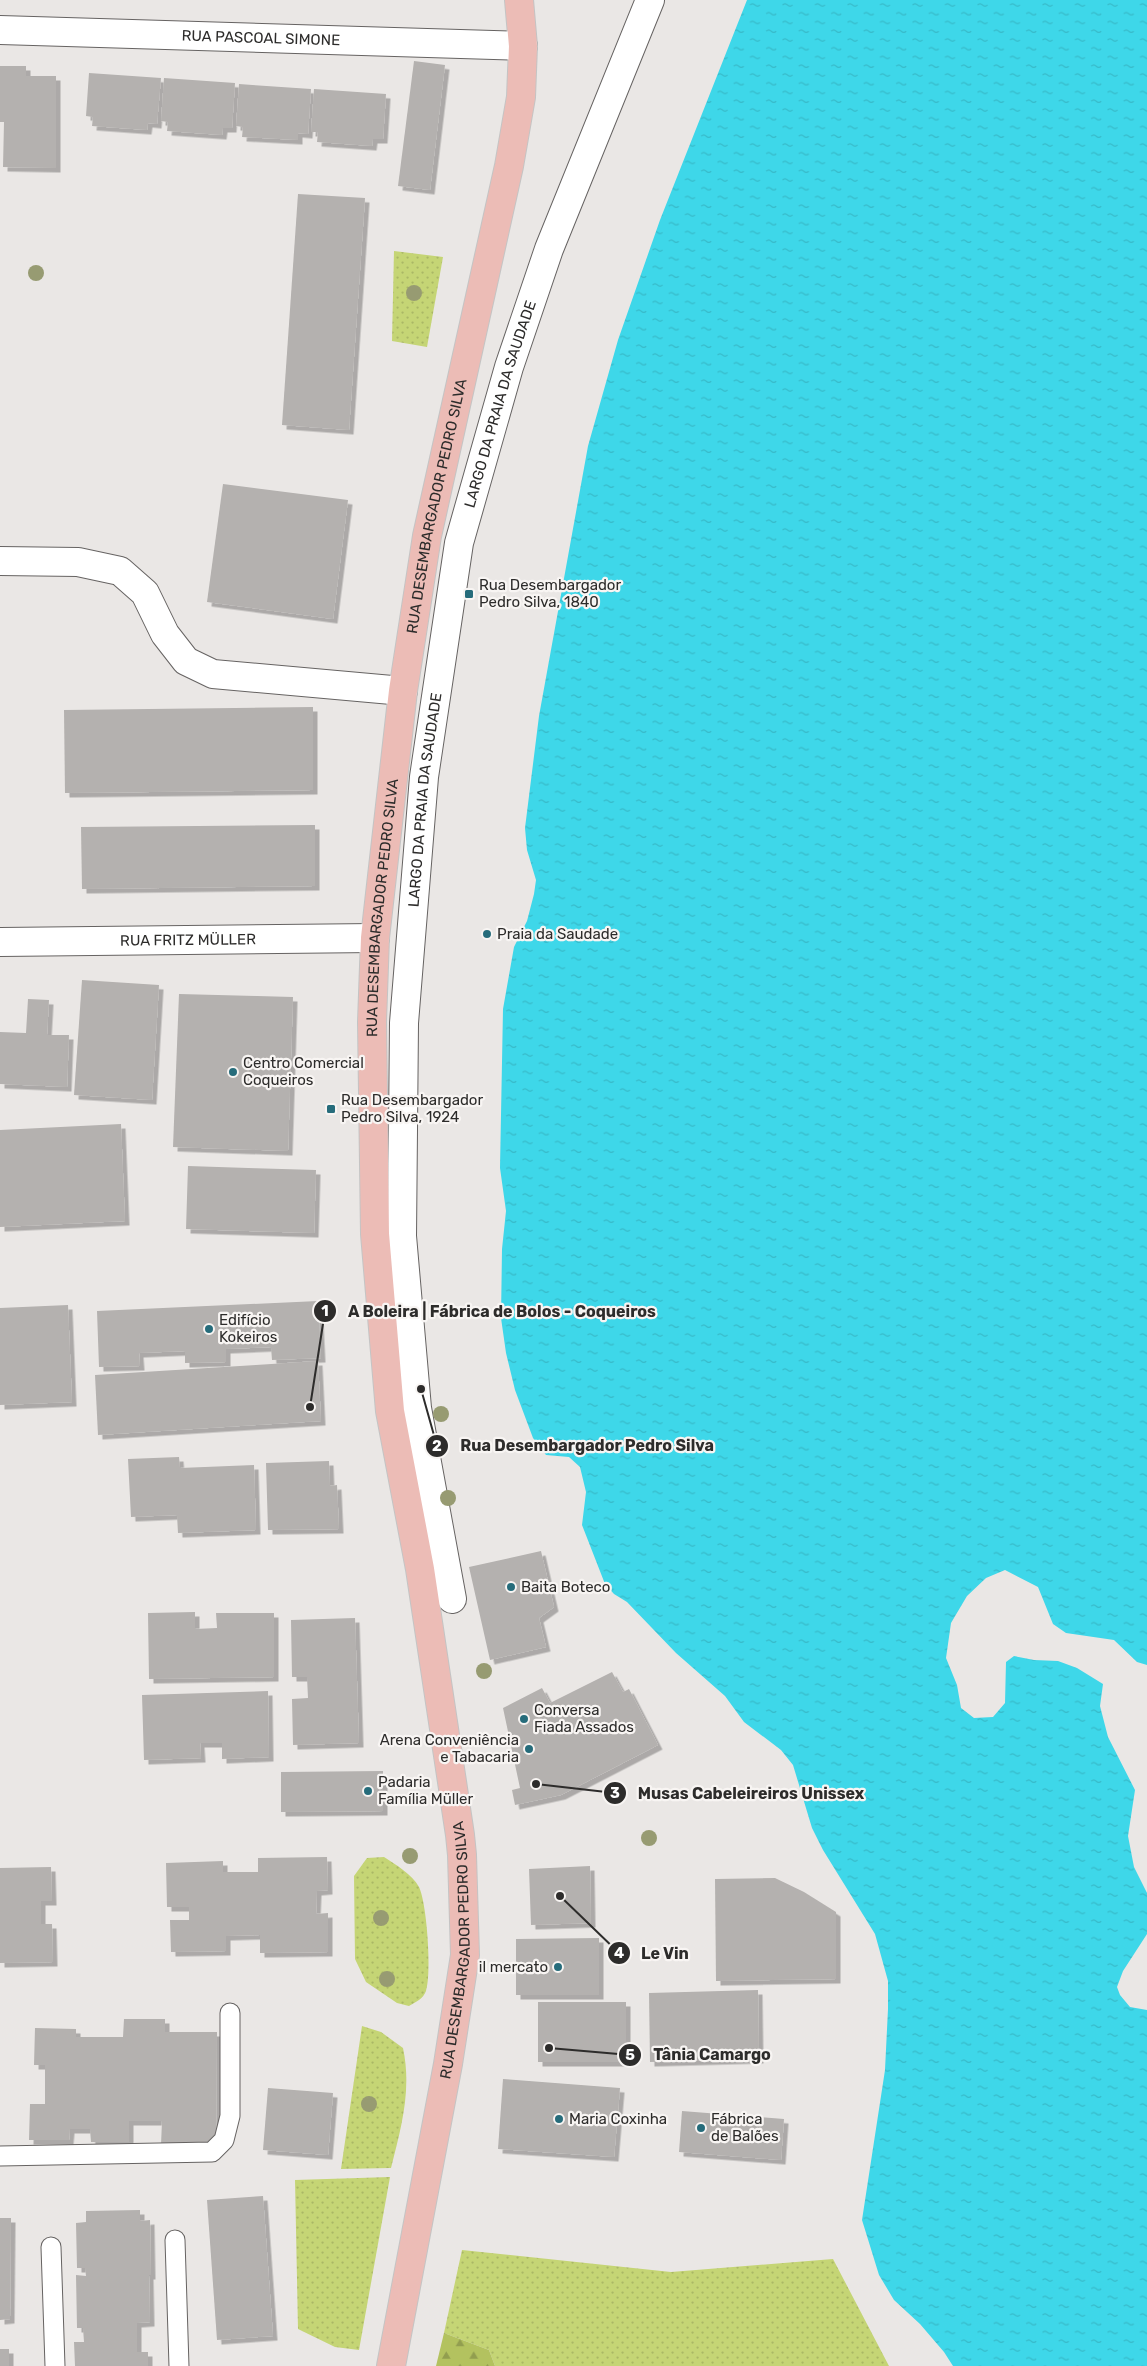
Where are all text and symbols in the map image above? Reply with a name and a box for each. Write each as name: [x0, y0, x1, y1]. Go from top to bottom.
street label: RUA PASCOAL SIMONE: [181, 27, 340, 49]
street label: LARGO DA PRAIA DA SAUDADE: [460, 298, 540, 510]
street label: RUA DESEMBARGADOR PEDRO SILVA: [403, 377, 471, 635]
place label: Rua Desembargador Pedro Silva, 1840: [479, 576, 621, 611]
marker: Rua Desembargador Pedro Silva, 1840: [463, 588, 475, 600]
street label: LARGO DA PRAIA DA SAUDADE: [404, 691, 445, 908]
street label: RUA DESEMBARGADOR PEDRO SILVA: [363, 778, 402, 1037]
place label: Praia da Saudade: [497, 925, 618, 943]
marker: Praia da Saudade: [481, 928, 493, 940]
street label: RUA FRITZ MÜLLER: [120, 930, 256, 950]
place label: Centro Comercial Coqueiros: [243, 1054, 364, 1089]
marker: Centro Comercial Coqueiros: [227, 1066, 239, 1078]
place label: Rua Desembargador Pedro Silva, 1924: [341, 1091, 483, 1126]
marker: Rua Desembargador Pedro Silva, 1924: [325, 1103, 337, 1115]
callout: A Boleira | Fábrica de Bolos - Coqueiros: [312, 1296, 666, 1327]
text: A Boleira | Fábrica de Bolos - Coqueiros: [348, 1301, 656, 1321]
text: 1: [321, 1302, 329, 1320]
place label: Edifício Kokeiros: [219, 1311, 278, 1346]
marker: Edifício Kokeiros: [203, 1323, 215, 1335]
callout: Rua Desembargador Pedro Silva: [425, 1430, 724, 1461]
text: Rua Desembargador Pedro Silva: [460, 1436, 714, 1455]
text: 2: [432, 1437, 442, 1455]
place label: Baita Boteco: [521, 1578, 610, 1596]
marker: Baita Boteco: [505, 1581, 517, 1593]
place label: Conversa Fiada Assados: [534, 1701, 634, 1736]
marker: Conversa Fiada Assados: [518, 1713, 530, 1725]
place label: Arena Conveniência e Tabacaria: [380, 1731, 519, 1766]
marker: Arena Conveniência e Tabacaria: [523, 1743, 535, 1755]
place label: Padaria Família Müller: [378, 1773, 473, 1808]
callout: Musas Cabeleireiros Unissex: [603, 1777, 874, 1808]
text: 3: [610, 1784, 620, 1802]
text: Musas Cabeleireiros Unissex: [638, 1784, 865, 1803]
marker: Padaria Família Müller: [362, 1785, 374, 1797]
street label: RUA DESEMBARGADOR PEDRO SILVA: [436, 1820, 474, 2081]
callout: Le Vin: [606, 1937, 699, 1968]
text: 4: [614, 1944, 624, 1962]
text: Le Vin: [641, 1944, 689, 1963]
place label: il mercato: [479, 1958, 548, 1976]
marker: il mercato: [552, 1961, 564, 1973]
callout: Tânia Camargo: [618, 2039, 781, 2070]
text: Tânia Camargo: [653, 2045, 771, 2064]
text: 5: [625, 2046, 635, 2064]
place label: Maria Coxinha: [569, 2110, 667, 2128]
place label: Fábrica de Balões: [711, 2110, 779, 2145]
marker: Maria Coxinha: [553, 2113, 565, 2125]
marker: Fábrica de Balões: [695, 2122, 707, 2134]

